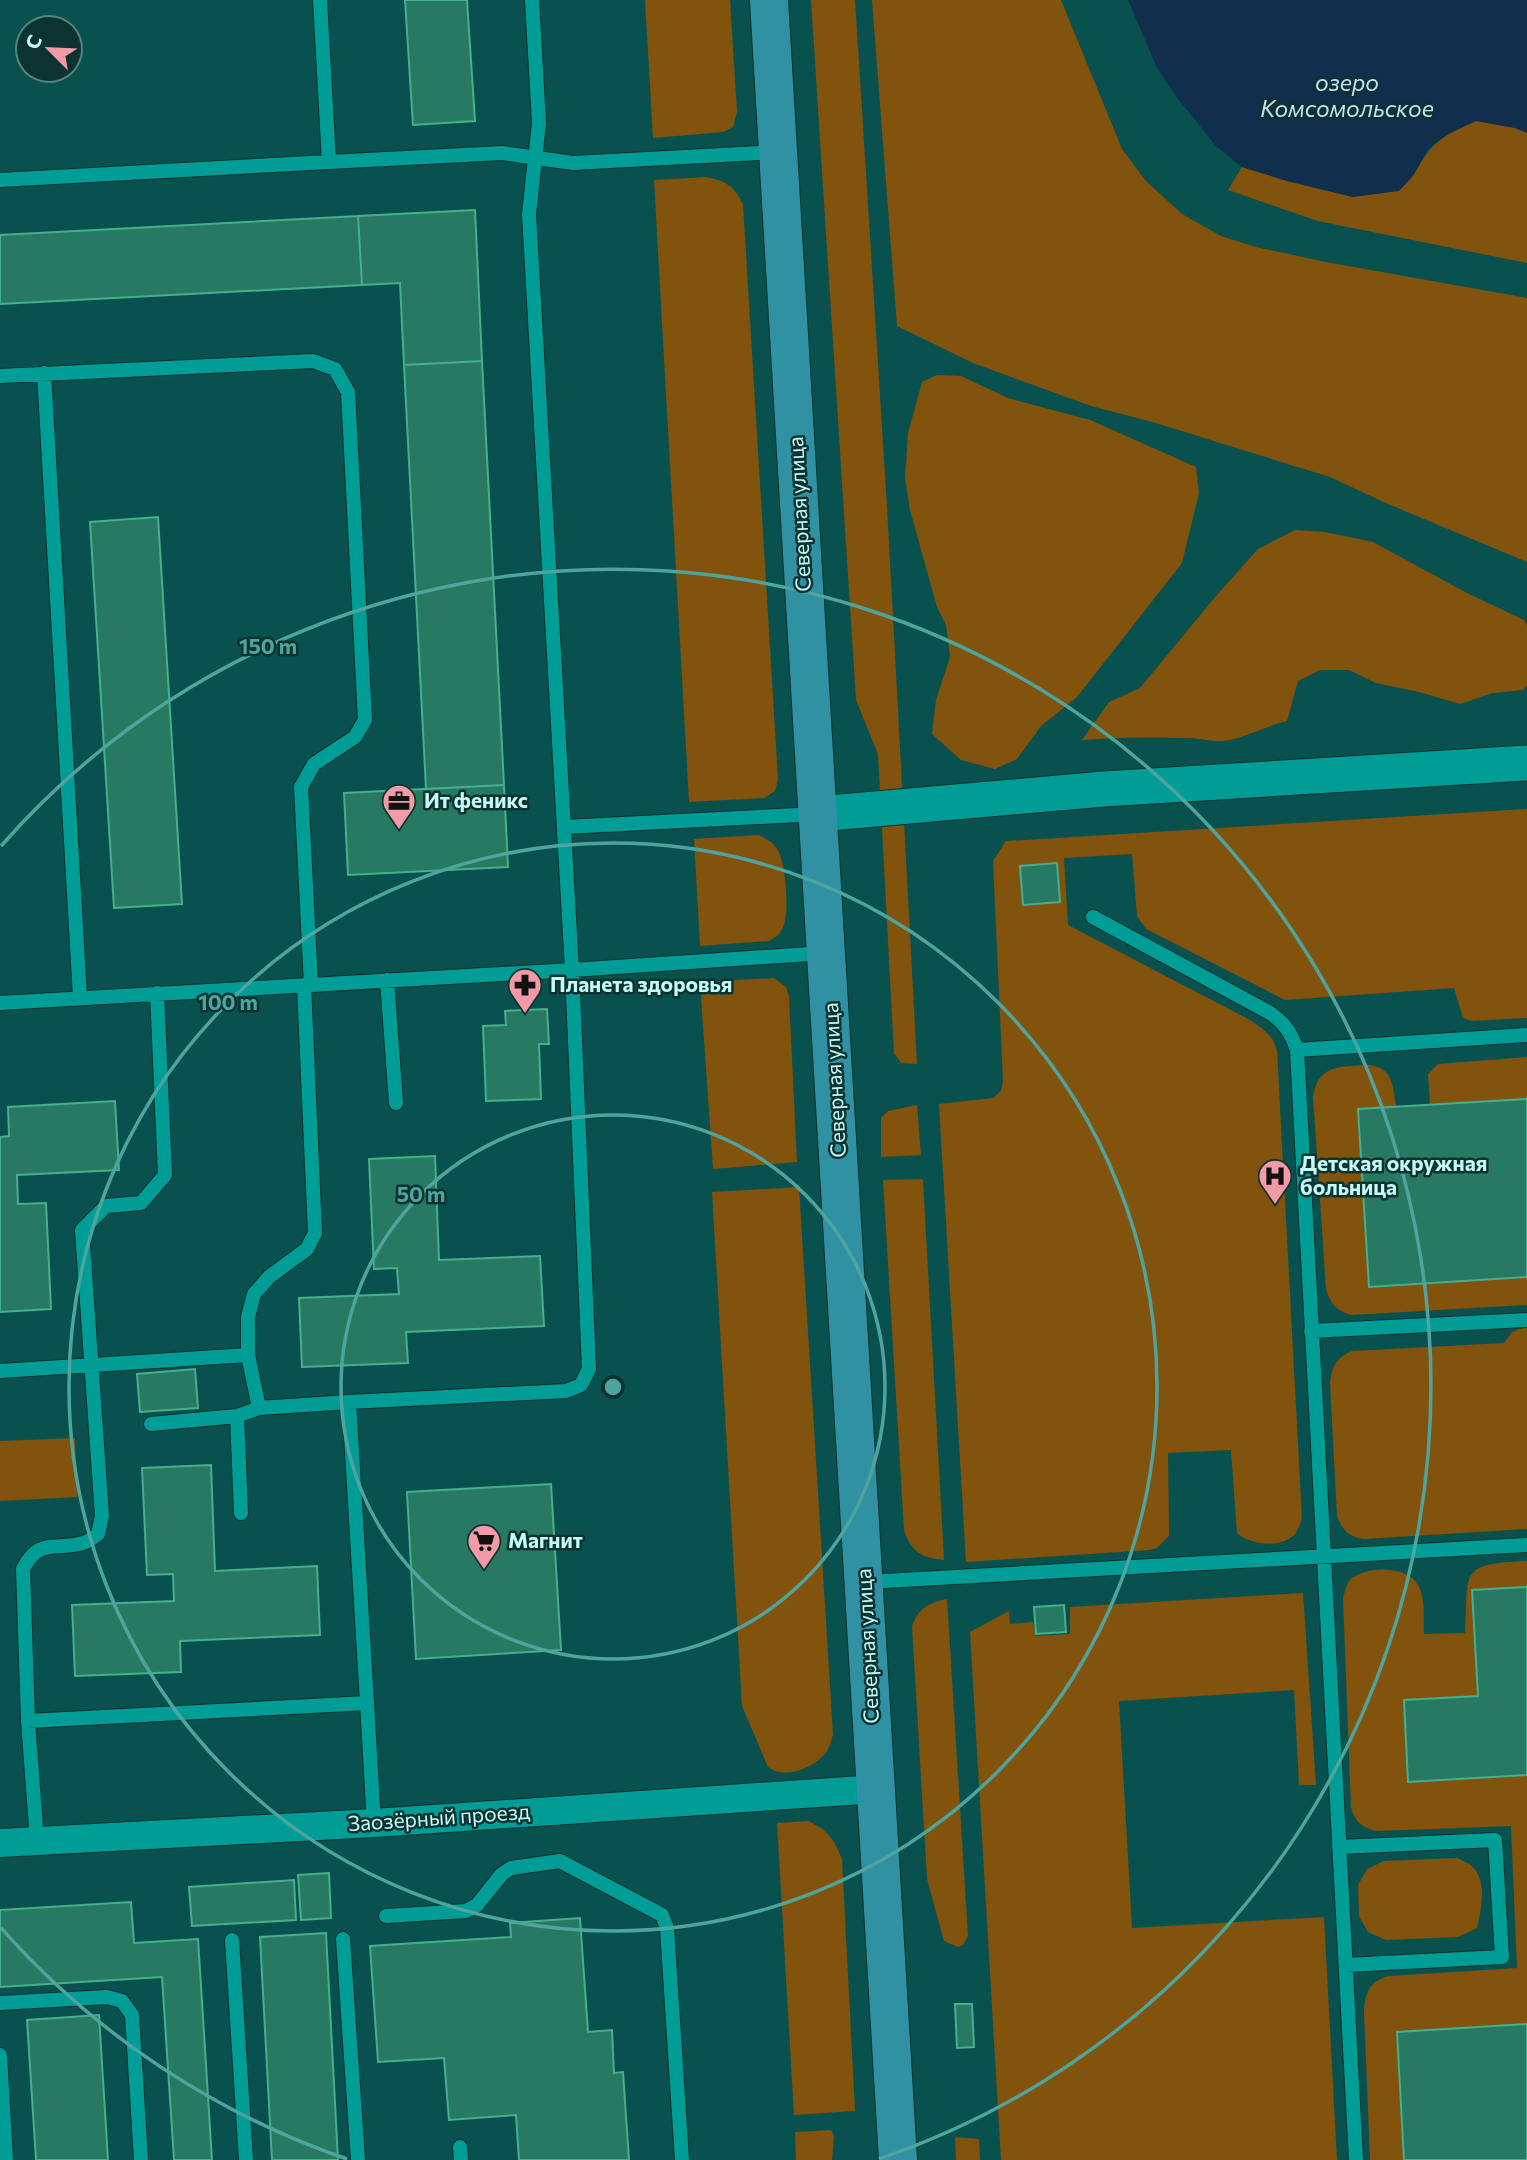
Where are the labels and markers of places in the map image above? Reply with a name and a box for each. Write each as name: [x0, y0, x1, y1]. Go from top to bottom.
office icon: Ит феникс: [380, 782, 418, 831]
place label: Ит феникс: [424, 787, 528, 812]
pharmacy icon: Планета здоровья: [506, 966, 544, 1015]
place label: Планета здоровья: [550, 971, 732, 996]
place label: Детская окружная больница: [1300, 1150, 1487, 1199]
hospital icon: Детская окружная больница: [1256, 1157, 1294, 1206]
centre of rings: [601, 1375, 625, 1399]
supermarket icon: Магнит: [465, 1522, 503, 1571]
place label: Магнит: [508, 1527, 583, 1552]

